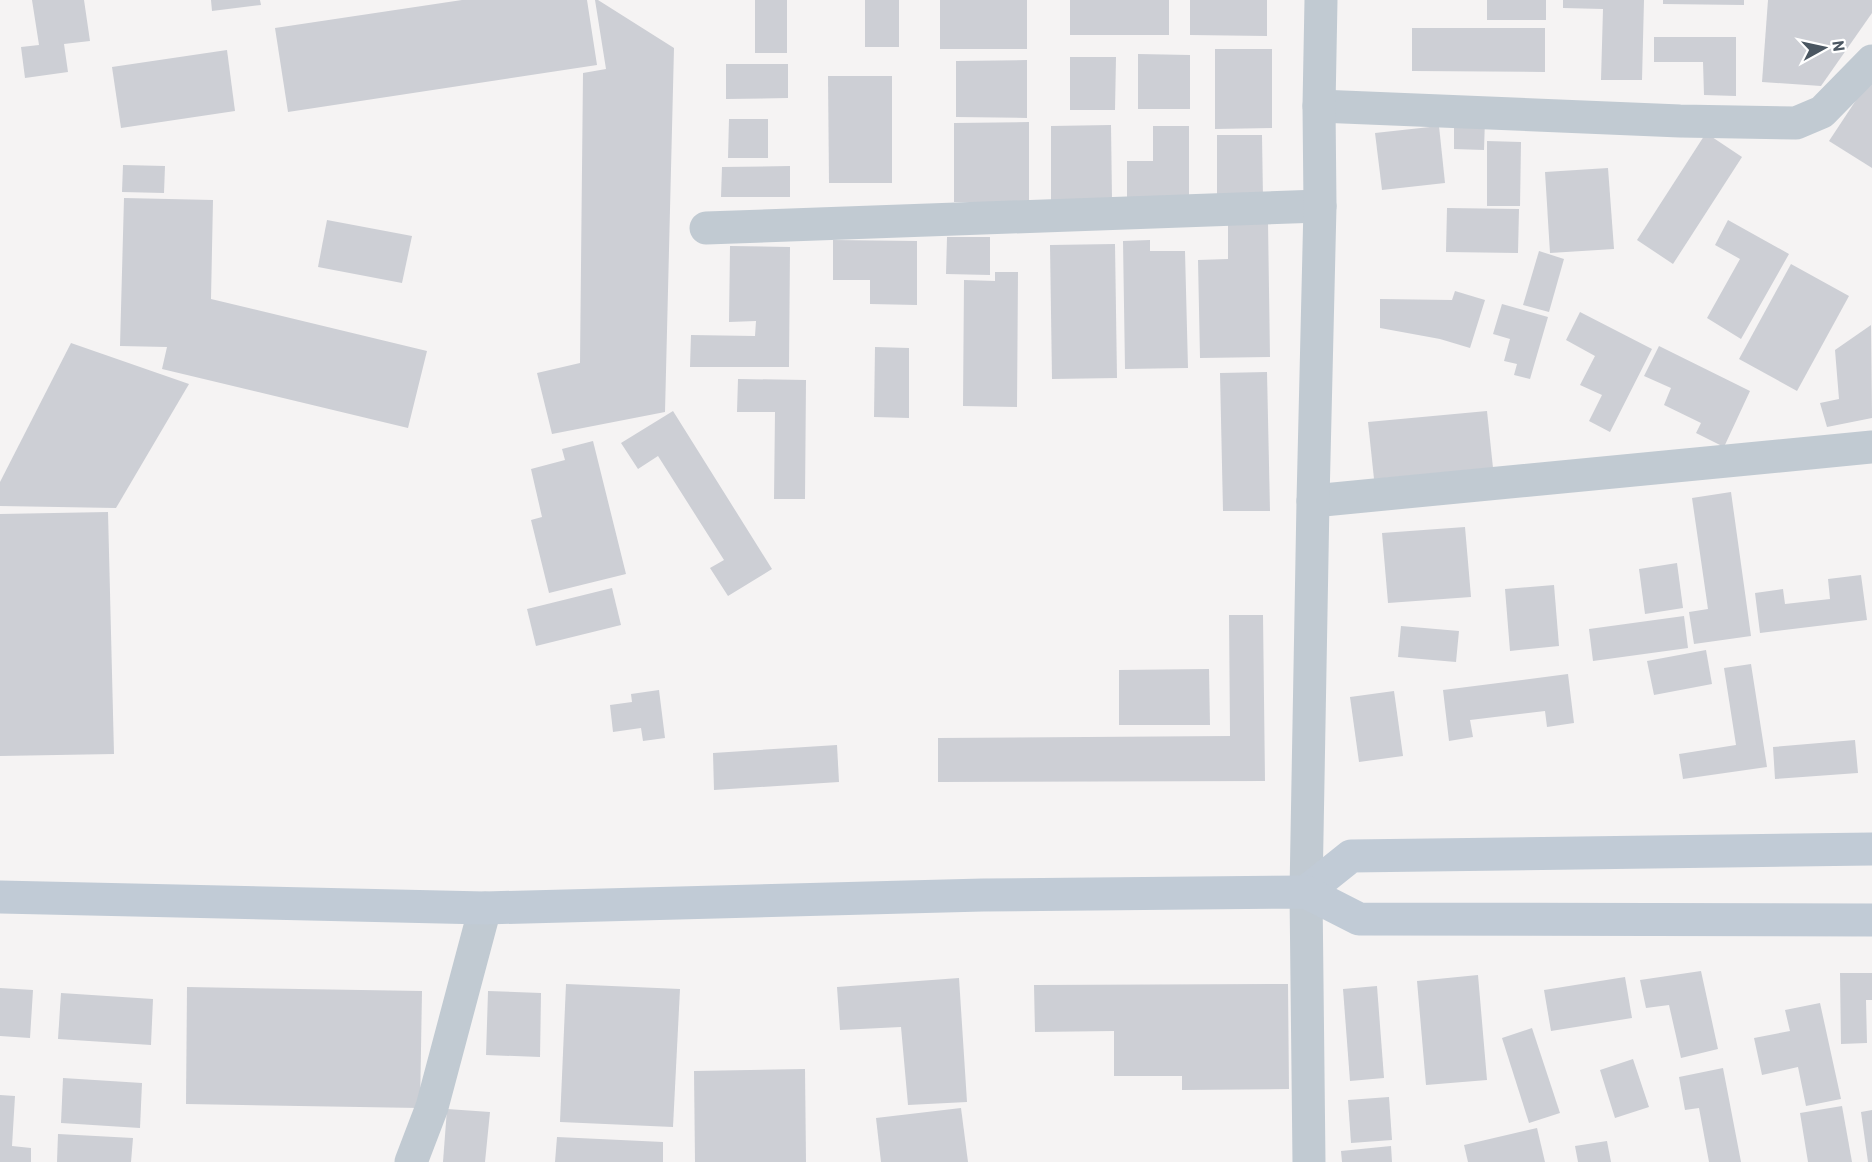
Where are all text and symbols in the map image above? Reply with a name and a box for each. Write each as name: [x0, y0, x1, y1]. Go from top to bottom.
north arrow: [1794, 18, 1854, 78]
text: N: [1829, 39, 1849, 52]

